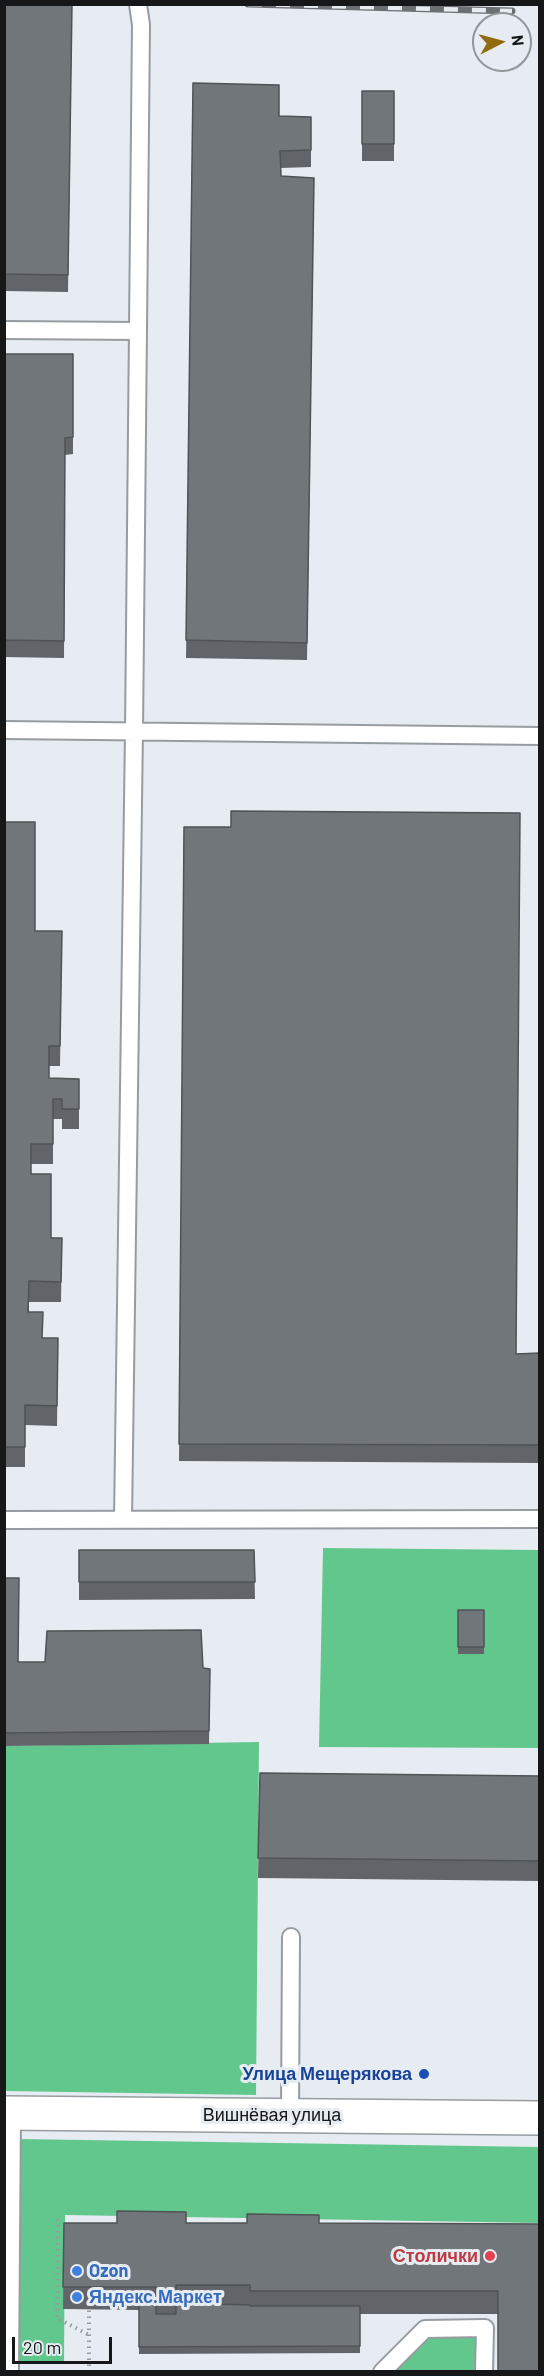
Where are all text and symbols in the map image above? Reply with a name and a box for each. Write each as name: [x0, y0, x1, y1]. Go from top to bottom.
north arrow: [472, 12, 532, 72]
text: N: [508, 34, 528, 47]
place label: Улица Мещерякова: [242, 2063, 412, 2085]
marker: Улица Мещерякова: [417, 2067, 431, 2081]
street label: Вишнёвая улица: [203, 2104, 341, 2126]
place label: Столички: [393, 2245, 478, 2267]
marker: Столички: [483, 2249, 497, 2263]
place label: Ozon: [89, 2260, 128, 2282]
marker: Ozon: [70, 2264, 84, 2278]
place label: Яндекс.Маркет: [89, 2286, 222, 2308]
marker: Яндекс.Маркет: [70, 2290, 84, 2304]
scale bar: [15, 2325, 116, 2363]
text: 20 m: [23, 2336, 61, 2358]

